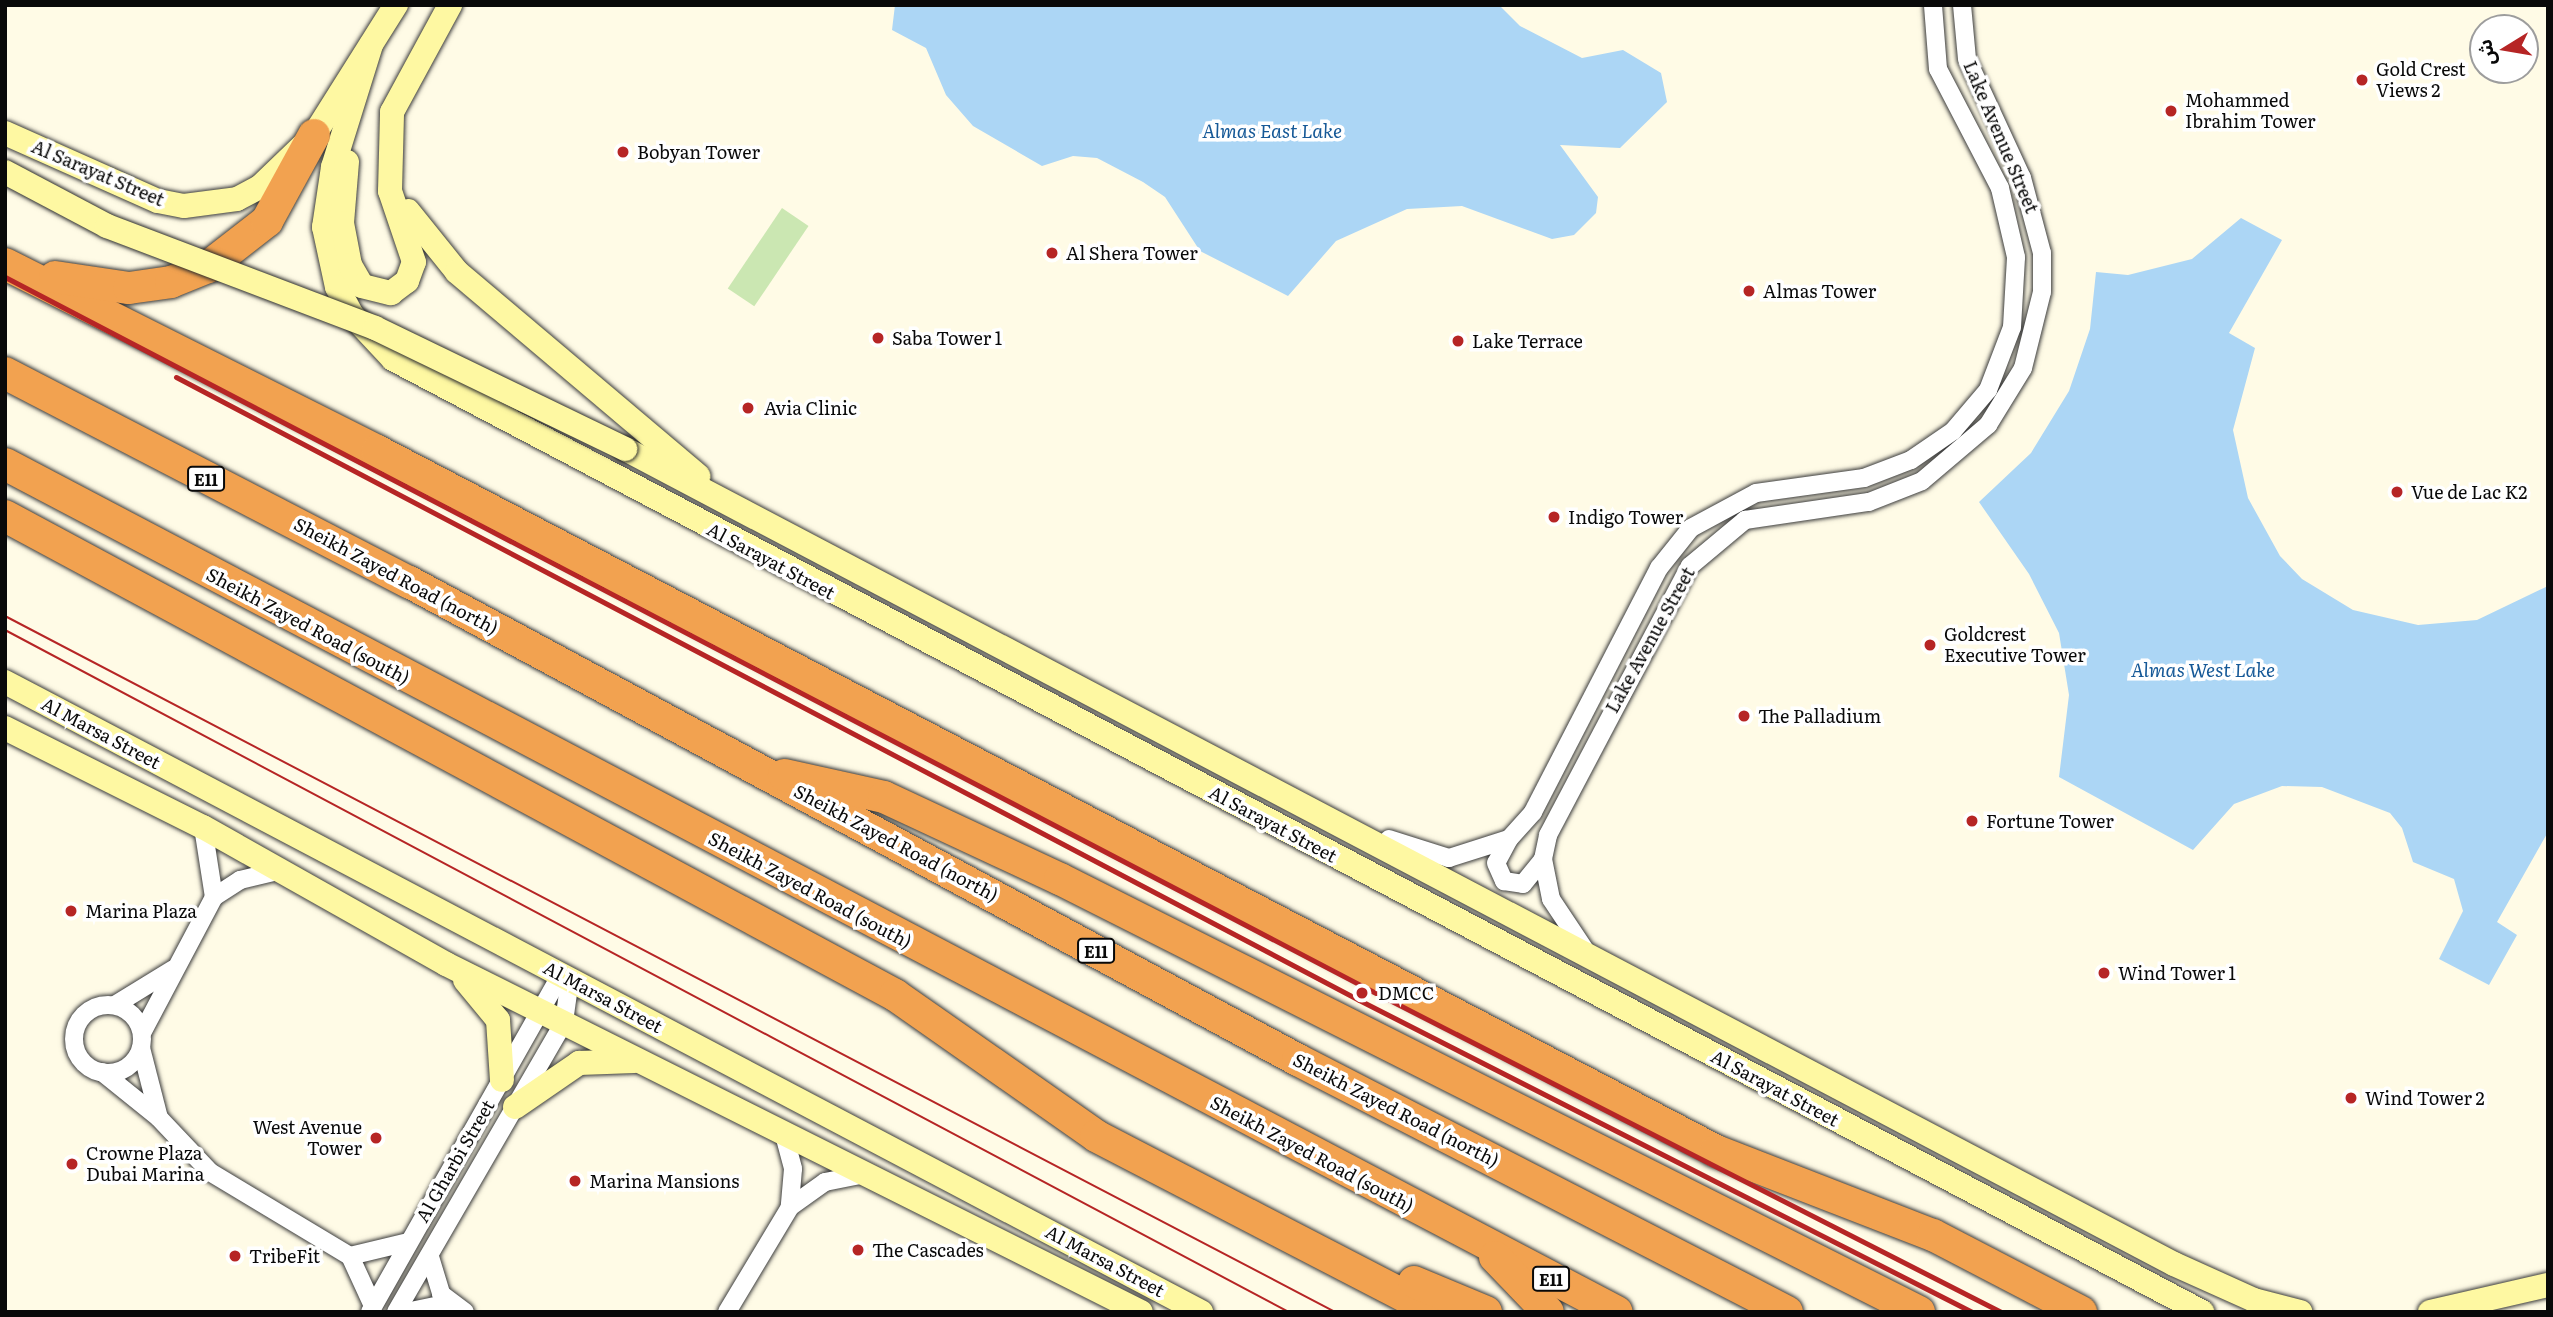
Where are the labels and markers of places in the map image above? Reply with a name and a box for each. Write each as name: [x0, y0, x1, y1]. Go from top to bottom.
place label: Gold Crest Views 2: [2376, 59, 2465, 102]
marker: Gold Crest Views 2: [2354, 72, 2370, 88]
place label: Mohammed Ibrahim Tower: [2185, 90, 2316, 132]
marker: Mohammed Ibrahim Tower: [2163, 103, 2179, 119]
place label: Bobyan Tower: [637, 141, 760, 163]
marker: Bobyan Tower: [615, 144, 631, 160]
place label: Al Shera Tower: [1066, 242, 1198, 264]
marker: Al Shera Tower: [1044, 245, 1060, 261]
place label: Almas Tower: [1763, 280, 1876, 302]
marker: Almas Tower: [1741, 283, 1757, 299]
place label: Saba Tower 1: [892, 327, 1002, 349]
marker: Saba Tower 1: [870, 330, 886, 346]
place label: Lake Terrace: [1472, 330, 1583, 352]
marker: Lake Terrace: [1450, 333, 1466, 349]
place label: Avia Clinic: [764, 397, 857, 419]
marker: Avia Clinic: [738, 398, 758, 418]
place label: Vue de Lac K2: [2411, 481, 2527, 503]
marker: Vue de Lac K2: [2389, 484, 2405, 500]
place label: Indigo Tower: [1568, 506, 1683, 528]
marker: Indigo Tower: [1546, 509, 1562, 525]
place label: Goldcrest Executive Tower: [1944, 624, 2086, 666]
marker: Goldcrest Executive Tower: [1922, 637, 1938, 653]
place label: The Palladium: [1758, 705, 1881, 727]
marker: The Palladium: [1736, 708, 1752, 724]
place label: Fortune Tower: [1986, 810, 2114, 832]
marker: Fortune Tower: [1964, 813, 1980, 829]
place label: Marina Plaza: [85, 900, 197, 922]
marker: Marina Plaza: [63, 903, 79, 919]
place label: Wind Tower 1: [2118, 962, 2236, 984]
marker: Wind Tower 1: [2096, 965, 2112, 981]
place label: DMCC: [1378, 982, 1434, 1004]
marker: DMCC: [1352, 983, 1372, 1003]
place label: Wind Tower 2: [2365, 1087, 2485, 1109]
marker: Wind Tower 2: [2343, 1090, 2359, 1106]
place label: West Avenue Tower: [253, 1117, 362, 1160]
marker: West Avenue Tower: [368, 1130, 384, 1146]
place label: Crowne Plaza Dubai Marina: [86, 1143, 204, 1186]
marker: Crowne Plaza Dubai Marina: [64, 1156, 80, 1172]
place label: Marina Mansions: [589, 1170, 739, 1192]
marker: Marina Mansions: [567, 1173, 583, 1189]
place label: The Cascades: [872, 1239, 984, 1261]
marker: The Cascades: [850, 1242, 866, 1258]
place label: TribeFit: [249, 1245, 320, 1267]
marker: TribeFit: [227, 1248, 243, 1264]

